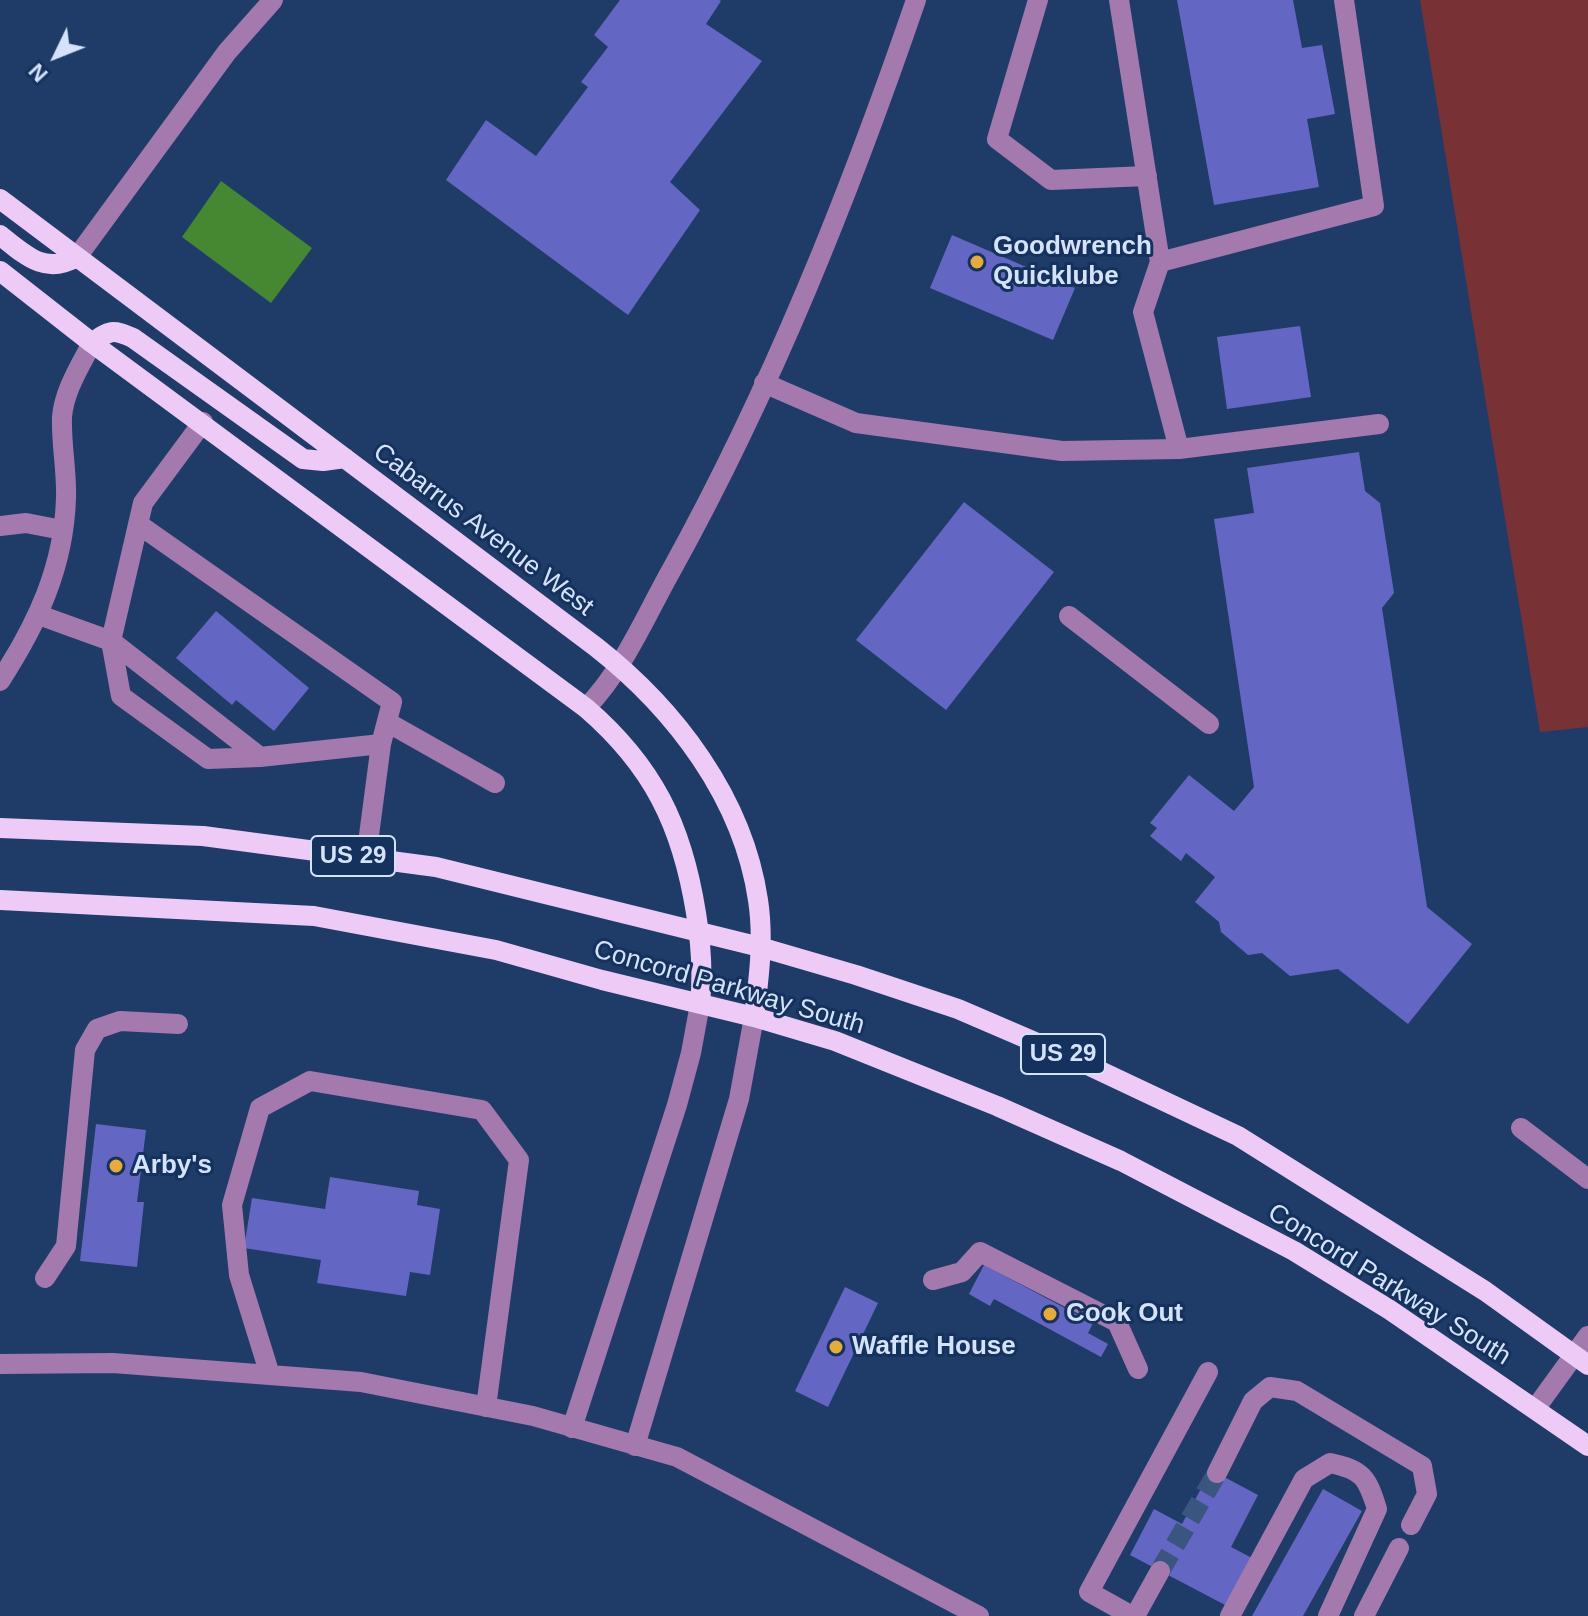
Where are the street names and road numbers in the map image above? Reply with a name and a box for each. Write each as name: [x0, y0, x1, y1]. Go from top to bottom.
street label: Cabarrus Avenue West: [367, 437, 599, 623]
road number: US 29: [311, 836, 395, 876]
street label: Concord Parkway South: [590, 934, 868, 1042]
road number: US 29: [1021, 1034, 1105, 1074]
street label: Concord Parkway South: [1262, 1197, 1516, 1373]

